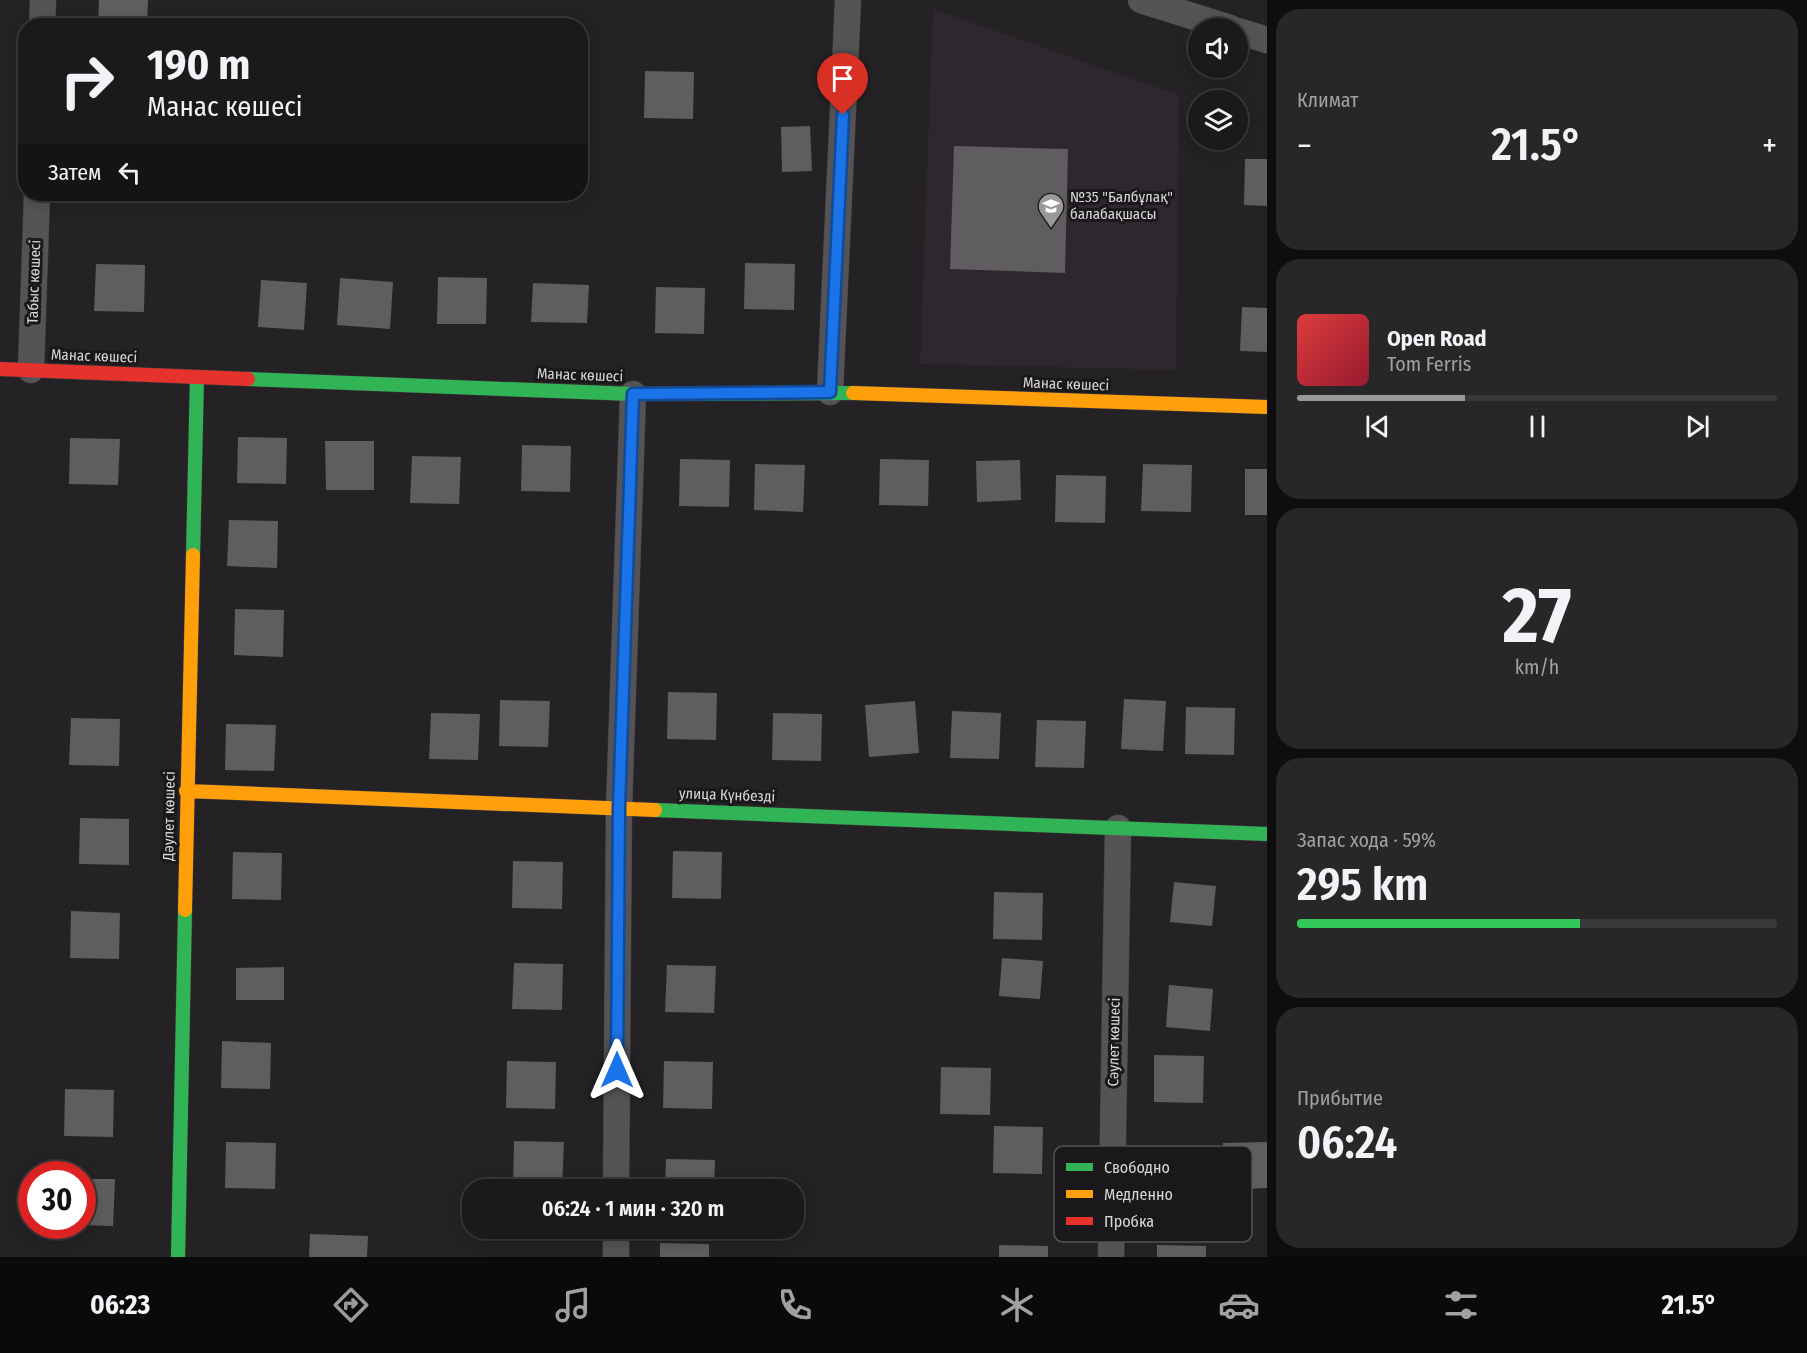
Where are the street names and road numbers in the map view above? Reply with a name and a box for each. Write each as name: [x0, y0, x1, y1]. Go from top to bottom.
street label: Табыс көшесі: [24, 240, 44, 324]
street label: Манас көшесі: [50, 345, 138, 367]
street label: Манас көшесі: [536, 364, 624, 386]
street label: Манас көшесі: [1022, 373, 1110, 395]
street label: Дәулет көшесі: [159, 771, 179, 862]
street label: улица Күнбезді: [679, 784, 775, 806]
street label: Сәулет көшесі: [1104, 997, 1124, 1087]

